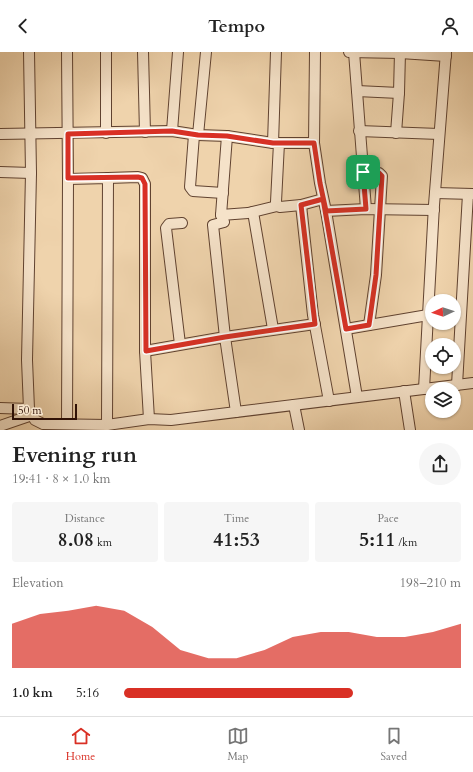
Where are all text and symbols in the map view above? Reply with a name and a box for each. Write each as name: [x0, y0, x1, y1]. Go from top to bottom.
text: Tempo: [208, 14, 265, 39]
icon: back: [12, 15, 34, 37]
icon: person: [439, 15, 461, 37]
pin: [346, 155, 380, 189]
icon: arrive: [352, 161, 374, 183]
north arrow: [425, 294, 461, 330]
map controls: [425, 294, 461, 418]
button: locate: [425, 338, 461, 374]
button: layers: [425, 382, 461, 418]
scale bar: [12, 402, 77, 421]
text: 50 m: [18, 403, 42, 418]
text: Evening run: [12, 440, 137, 470]
button: share: [419, 443, 461, 485]
text: 19:41 · 8 × 1.0 km: [12, 470, 111, 488]
text: Distance: [65, 511, 105, 526]
text: Time: [224, 511, 249, 526]
text: Pace: [378, 511, 399, 526]
text: 8.08: [57, 526, 94, 553]
text: 41:53: [213, 526, 260, 553]
text: 5:11: [359, 526, 396, 553]
text: km: [94, 535, 112, 550]
text: /km: [396, 535, 417, 550]
text: Elevation: [12, 574, 64, 592]
text: 198–210 m: [399, 574, 461, 592]
text: 1.0 km: [12, 684, 53, 702]
text: 5:16: [76, 684, 99, 702]
tab: Home: [66, 725, 95, 764]
tab: Map: [227, 725, 249, 764]
tab: Saved: [380, 725, 407, 764]

